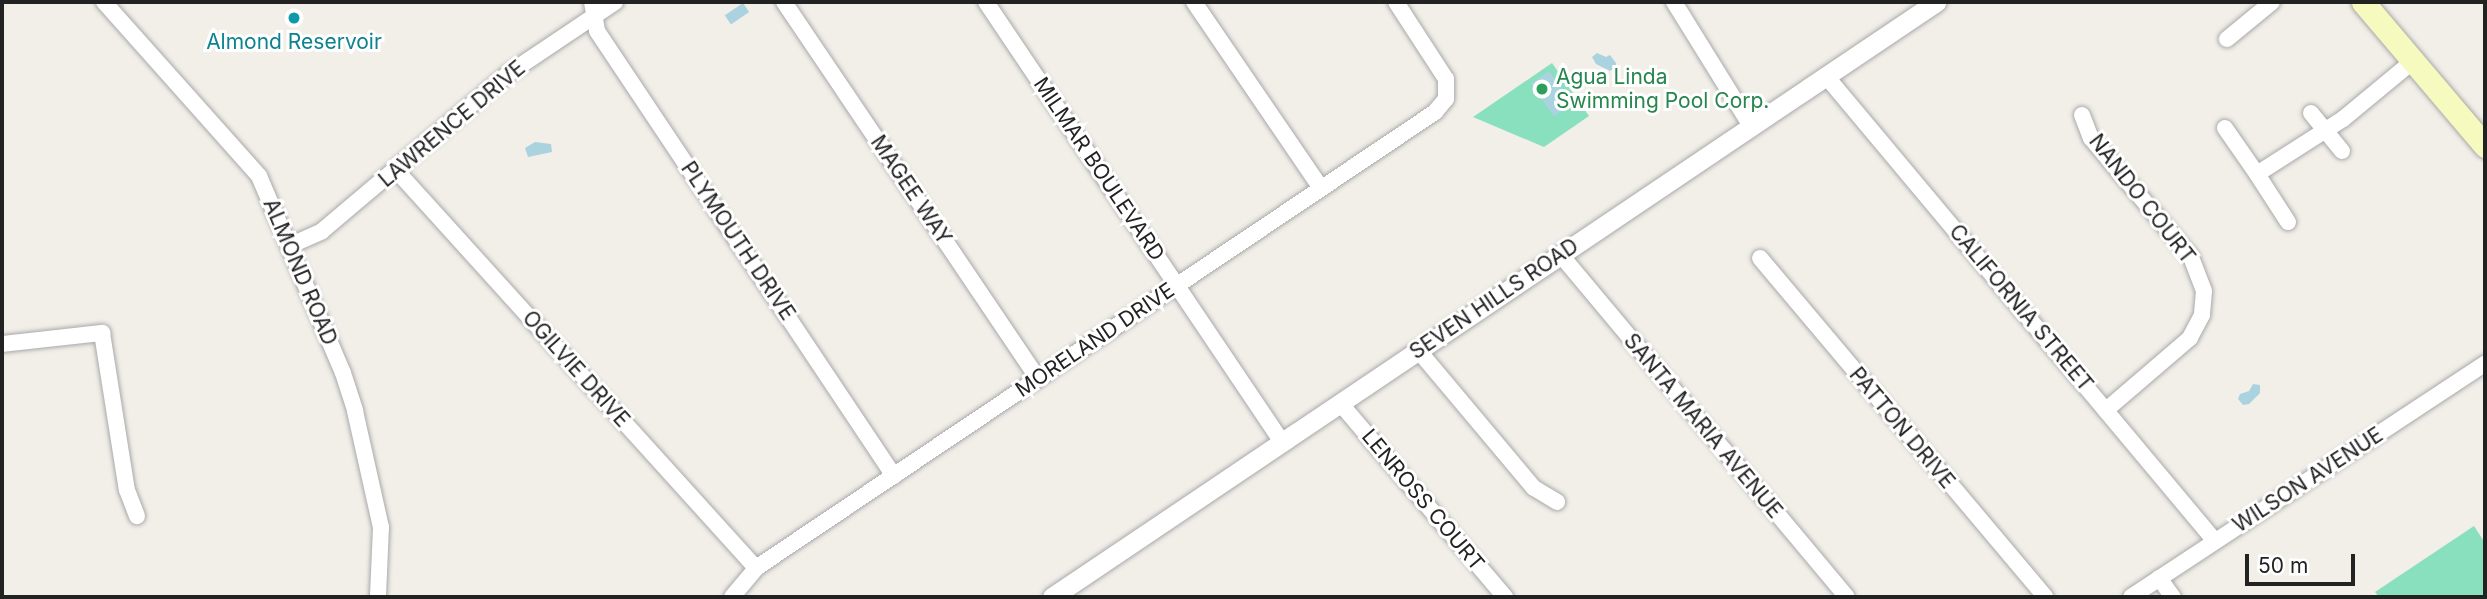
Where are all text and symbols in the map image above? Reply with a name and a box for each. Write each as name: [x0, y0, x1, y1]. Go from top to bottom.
marker: Almond Reservoir: [286, 10, 302, 26]
place label: Almond Reservoir: [206, 29, 382, 55]
street label: LAWRENCE DRIVE: [374, 55, 530, 193]
place label: Agua Linda Swimming Pool Corp.: [1556, 64, 1769, 114]
street label: MILMAR BOULEVARD: [1028, 73, 1170, 265]
marker: Agua Linda Swimming Pool Corp.: [1534, 81, 1550, 97]
street label: NANDO COURT: [2084, 129, 2200, 269]
street label: MAGEE WAY: [865, 131, 957, 249]
street label: PLYMOUTH DRIVE: [676, 157, 800, 325]
street label: ALMOND ROAD: [258, 195, 342, 349]
street label: CALIFORNIA STREET: [1944, 219, 2098, 397]
street label: SEVEN HILLS ROAD: [1405, 233, 1583, 365]
street label: MORELAND DRIVE: [1011, 278, 1179, 402]
street label: OGILVIE DRIVE: [517, 306, 635, 432]
street label: SANTA MARIA AVENUE: [1618, 329, 1788, 523]
street label: PATTON DRIVE: [1844, 362, 1960, 494]
street label: WILSON AVENUE: [2228, 422, 2388, 538]
street label: LENROSS COURT: [1357, 424, 1489, 576]
scale bar: [2249, 540, 2359, 584]
text: 50 m: [2258, 553, 2308, 578]

